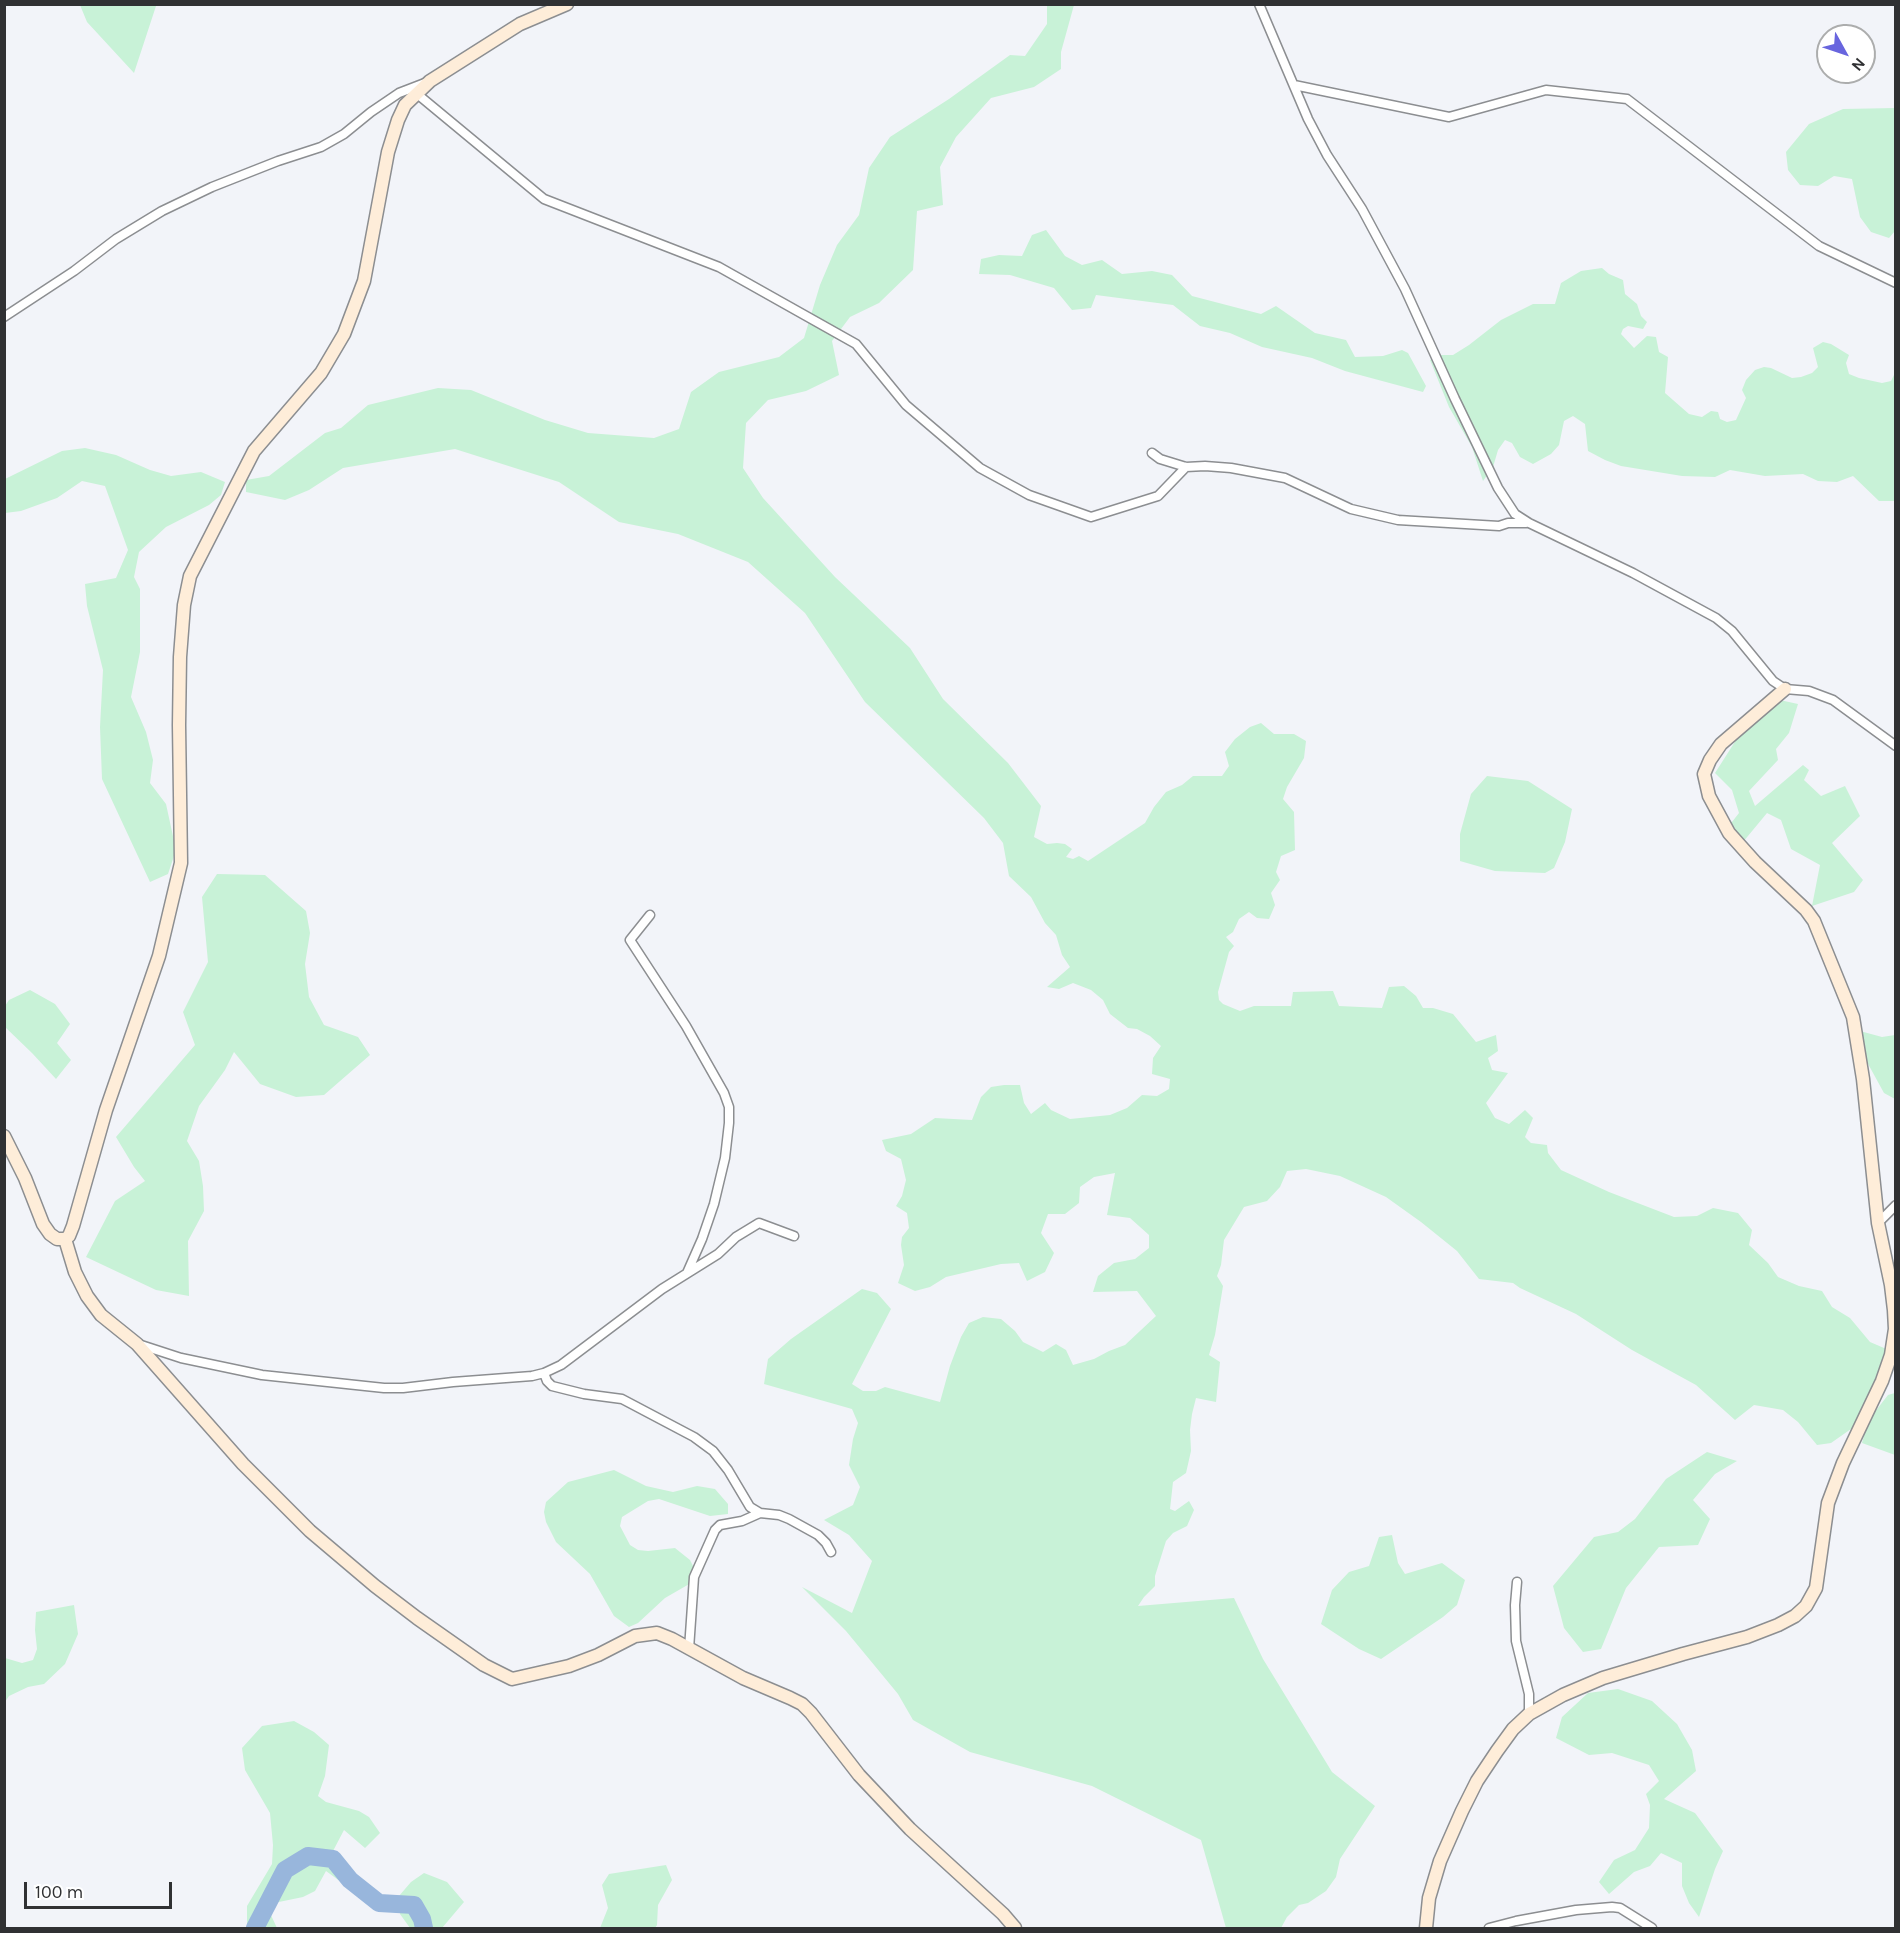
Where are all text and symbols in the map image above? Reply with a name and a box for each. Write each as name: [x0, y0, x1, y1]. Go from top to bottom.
north arrow: [1816, 24, 1876, 84]
text: N: [1848, 54, 1870, 75]
scale bar: [27, 1870, 176, 1908]
text: 100 m: [35, 1881, 83, 1903]

